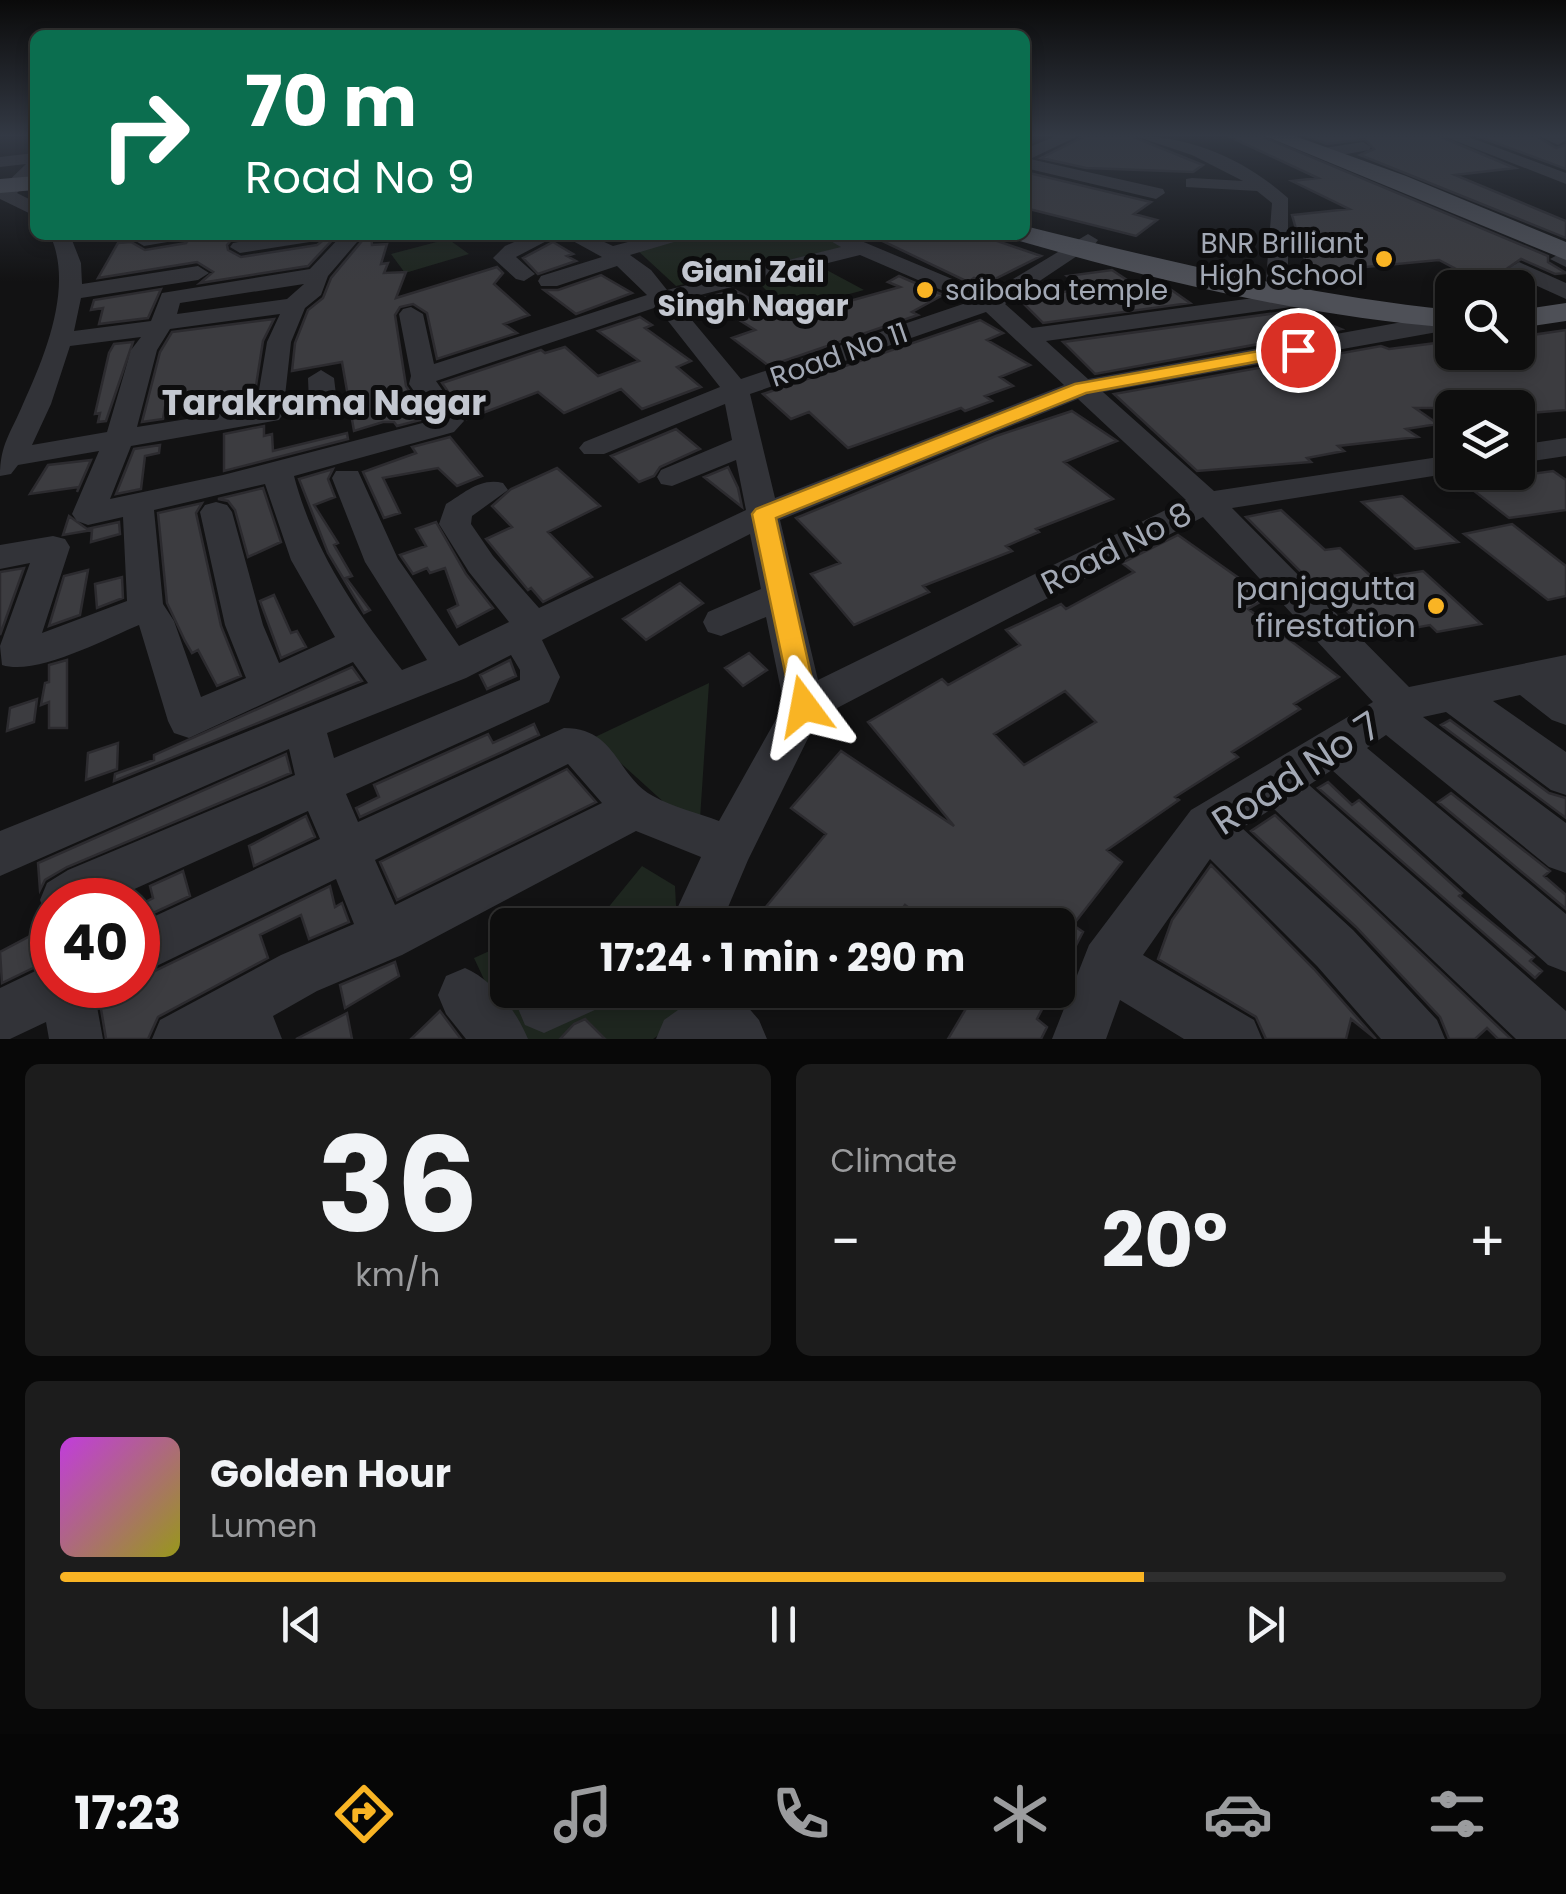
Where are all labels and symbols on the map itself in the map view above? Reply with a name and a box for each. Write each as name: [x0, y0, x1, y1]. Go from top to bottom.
place label: BNR Brilliant High School: [1199, 224, 1364, 295]
marker: BNR Brilliant High School: [1373, 248, 1395, 270]
district label: Giani Zail Singh Nagar: [658, 250, 849, 327]
place label: saibaba temple: [945, 271, 1168, 310]
marker: saibaba temple: [914, 279, 936, 301]
pin: [1256, 308, 1341, 393]
street label: Road No 11: [765, 313, 913, 397]
district label: Tarakrama Nagar: [162, 378, 486, 427]
street label: Road No 8: [1033, 491, 1199, 605]
place label: panjagutta firestation: [1236, 566, 1416, 648]
marker: panjagutta firestation: [1425, 595, 1447, 617]
position arrow: [752, 654, 856, 758]
street label: Road No 7: [1202, 699, 1390, 847]
speed limit sign: 40: [30, 878, 160, 1008]

